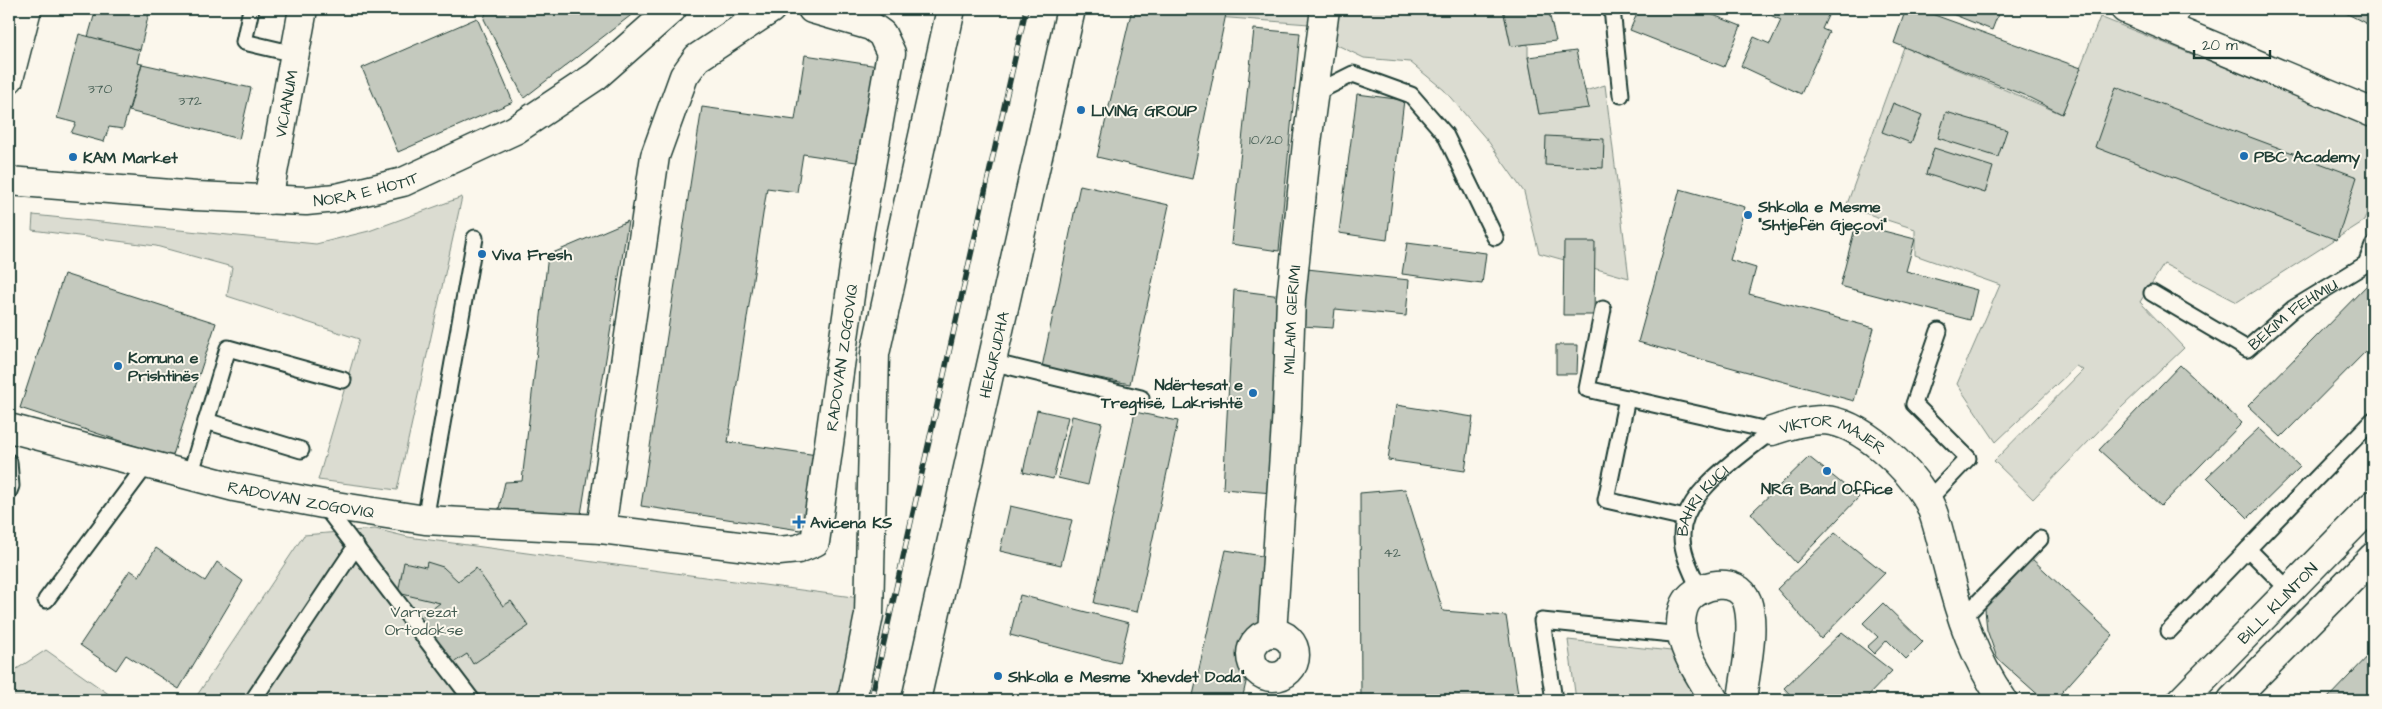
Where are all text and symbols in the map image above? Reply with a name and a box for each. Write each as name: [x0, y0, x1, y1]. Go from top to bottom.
scale bar: [2194, 28, 2271, 60]
text: 20 m: [2202, 35, 2238, 56]
street label: VICIANUM: [270, 68, 304, 140]
house number: 370: [88, 79, 112, 99]
house number: 372: [178, 91, 202, 111]
place label: LIVING GROUP: [1091, 100, 1198, 122]
marker: LIVING GROUP: [1075, 104, 1087, 116]
house number: 10/20: [1249, 130, 1283, 150]
place label: PBC Academy: [2254, 146, 2360, 169]
place label: KAM Market: [83, 147, 178, 169]
marker: PBC Academy: [2238, 150, 2250, 162]
marker: KAM Market: [67, 151, 79, 163]
street label: NORA E HOTIT: [313, 166, 423, 212]
place label: Shkolla e Mesme "Shtjefën Gjeçovi": [1757, 196, 1887, 236]
marker: Shkolla e Mesme "Shtjefën Gjeçovi": [1742, 209, 1754, 221]
place label: Viva Fresh: [491, 244, 573, 266]
marker: Viva Fresh: [476, 248, 488, 260]
street label: MILAIM QERIMI: [1278, 264, 1306, 375]
street label: BEKIM FEHMIU: [2243, 274, 2342, 355]
street label: RADOVAN ZOGOVIQ: [821, 283, 864, 433]
street label: HEKURUDHA: [974, 309, 1015, 400]
place label: Komuna e Prishtinës: [128, 347, 199, 387]
marker: Komuna e Prishtinës: [112, 360, 124, 372]
place label: Ndërtesat e Tregtisë, Lakrishtë: [1100, 374, 1243, 416]
marker: Ndërtesat e Tregtisë, Lakrishtë: [1247, 387, 1259, 399]
street label: VIKTOR MAJER: [1777, 410, 1890, 459]
street label: BAHRI KUÇI: [1672, 460, 1733, 537]
marker: NRG Band Office: [1821, 465, 1833, 477]
street label: RADOVAN ZOGOVIQ: [225, 476, 376, 524]
place label: NRG Band Office: [1761, 478, 1893, 500]
place label: Avicena KS: [810, 512, 893, 534]
marker: Avicena KS: [792, 515, 806, 529]
house number: 42: [1383, 543, 1401, 563]
street label: BILL KLINTON: [2233, 558, 2323, 649]
park label: Varrezat Ortodokse: [385, 601, 464, 641]
place label: Shkolla e Mesme "Xhevdet Doda": [1007, 666, 1245, 688]
marker: Shkolla e Mesme "Xhevdet Doda": [992, 670, 1004, 682]

